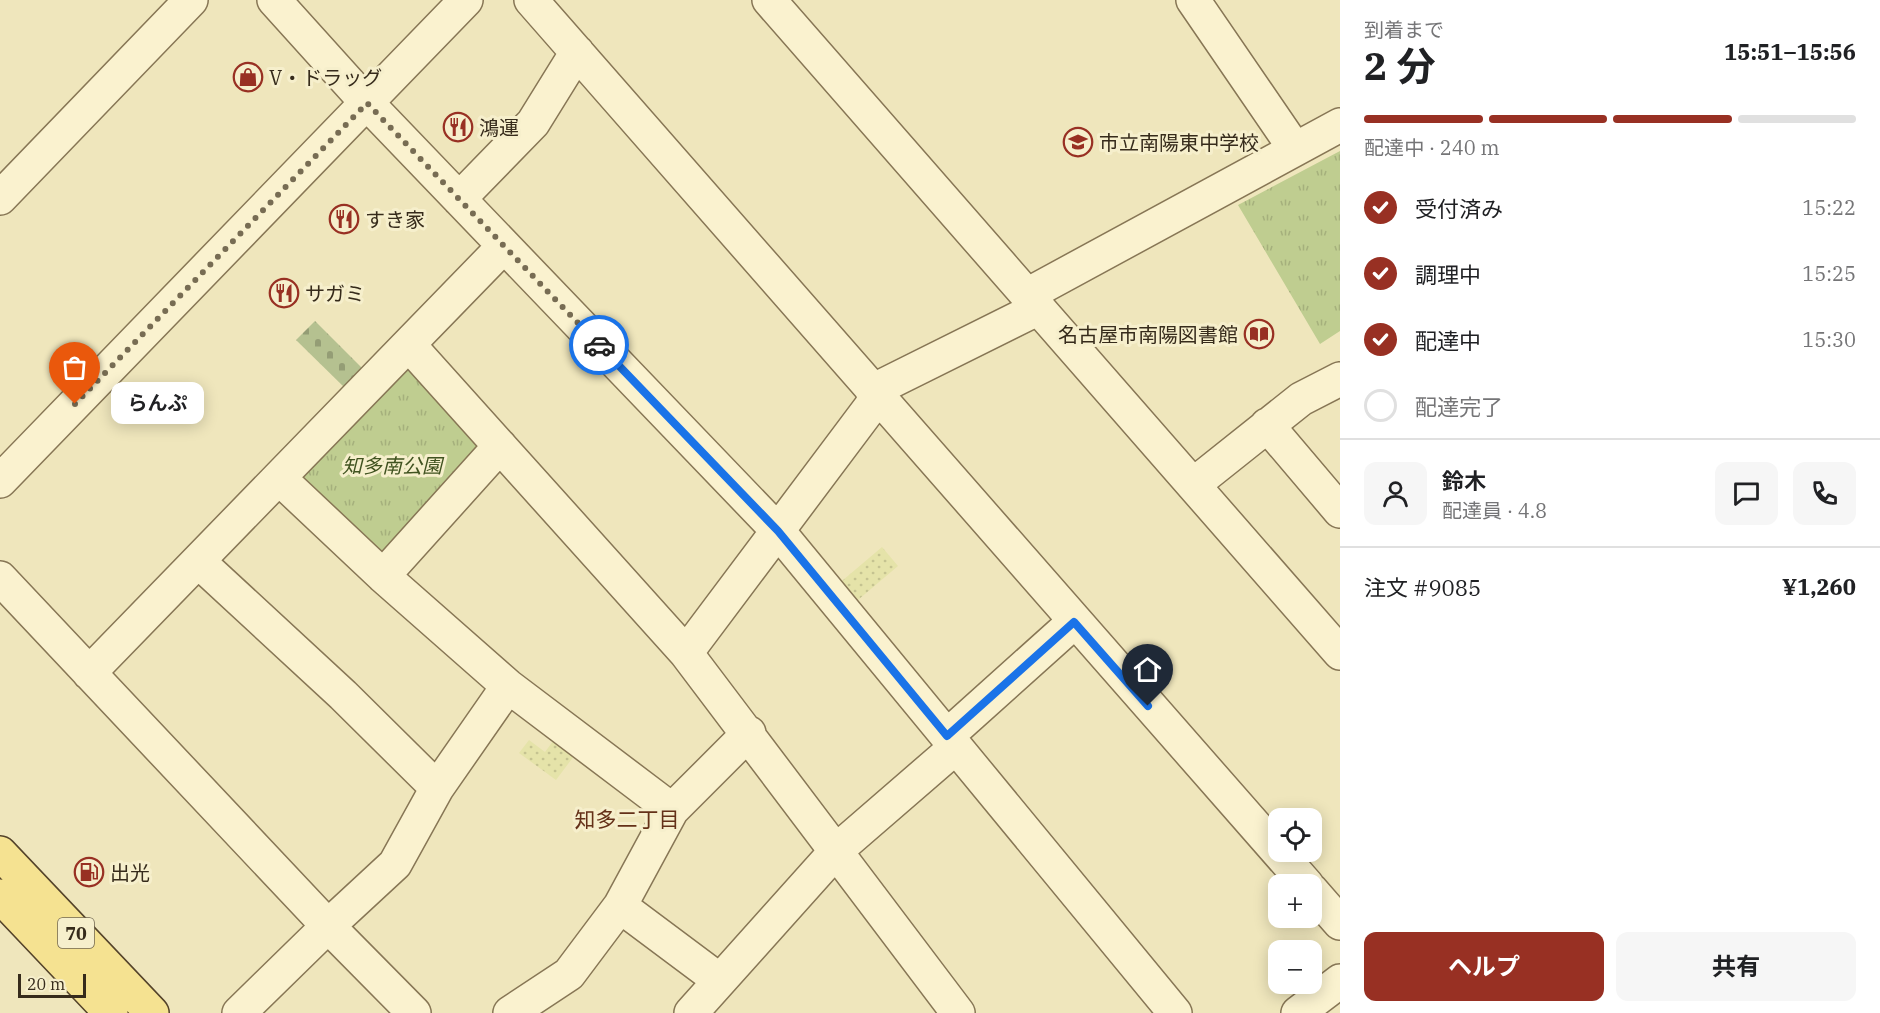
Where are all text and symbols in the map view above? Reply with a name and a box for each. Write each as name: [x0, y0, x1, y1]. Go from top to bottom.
text: 到着まで: [1364, 16, 1444, 43]
text: 15:51–15:56: [1724, 37, 1856, 66]
text: 2 分: [1364, 40, 1435, 91]
shop icon: V・ドラッグ: [232, 61, 264, 93]
place label: V・ドラッグ: [269, 64, 382, 91]
restaurant icon: 鴻運: [442, 111, 474, 143]
place label: 鴻運: [479, 114, 519, 141]
school or university icon: 市立南陽東中学校: [1062, 126, 1094, 158]
place label: 市立南陽東中学校: [1099, 129, 1259, 156]
text: 配達中 · 240 m: [1364, 134, 1499, 161]
icon: check: [1364, 191, 1397, 224]
text: 受付済み: [1415, 194, 1503, 223]
text: 15:22: [1802, 194, 1856, 221]
restaurant icon: すき家: [328, 203, 360, 235]
place label: すき家: [365, 206, 425, 233]
icon: check: [1364, 257, 1397, 290]
text: 調理中: [1415, 260, 1481, 289]
text: 15:25: [1802, 260, 1856, 287]
restaurant icon: サガミ: [268, 277, 300, 309]
place label: サガミ: [305, 280, 365, 307]
courier: [569, 315, 629, 375]
library icon: 名古屋市南陽図書館: [1243, 318, 1275, 350]
place label: 名古屋市南陽図書館: [1058, 321, 1238, 348]
icon: check: [1364, 323, 1397, 356]
text: 配達中: [1415, 326, 1481, 355]
text: 15:30: [1802, 326, 1856, 353]
icon: car: [583, 329, 616, 362]
pin: [49, 342, 100, 404]
icon: bag: [58, 351, 91, 384]
callout: らんぷ: [111, 383, 204, 425]
text: らんぷ: [128, 389, 188, 416]
text: 配達完了: [1415, 392, 1503, 421]
park label: 知多南公園: [342, 452, 445, 479]
button: person: [1364, 462, 1427, 525]
button: chat: [1715, 462, 1778, 525]
button: phone: [1793, 462, 1856, 525]
text: 鈴木: [1442, 466, 1486, 495]
text: 配達員 · 4.8: [1442, 497, 1547, 524]
text: ¥1,260: [1782, 572, 1856, 601]
text: 注文 #9085: [1364, 573, 1481, 602]
pin: [1122, 644, 1173, 706]
icon: home: [1131, 653, 1164, 686]
district label: 知多二丁目: [575, 805, 680, 833]
map controls: [1268, 808, 1322, 994]
button: locate: [1268, 808, 1322, 862]
fuel station icon: 出光: [73, 856, 105, 888]
place label: 出光: [110, 859, 150, 886]
button: +: [1268, 874, 1322, 928]
road number: 70: [58, 918, 94, 948]
button: ヘルプ: [1364, 932, 1604, 1001]
button: 共有: [1616, 932, 1856, 1001]
button: −: [1268, 940, 1322, 994]
scale bar: [18, 971, 86, 998]
text: 20 m: [27, 974, 65, 994]

